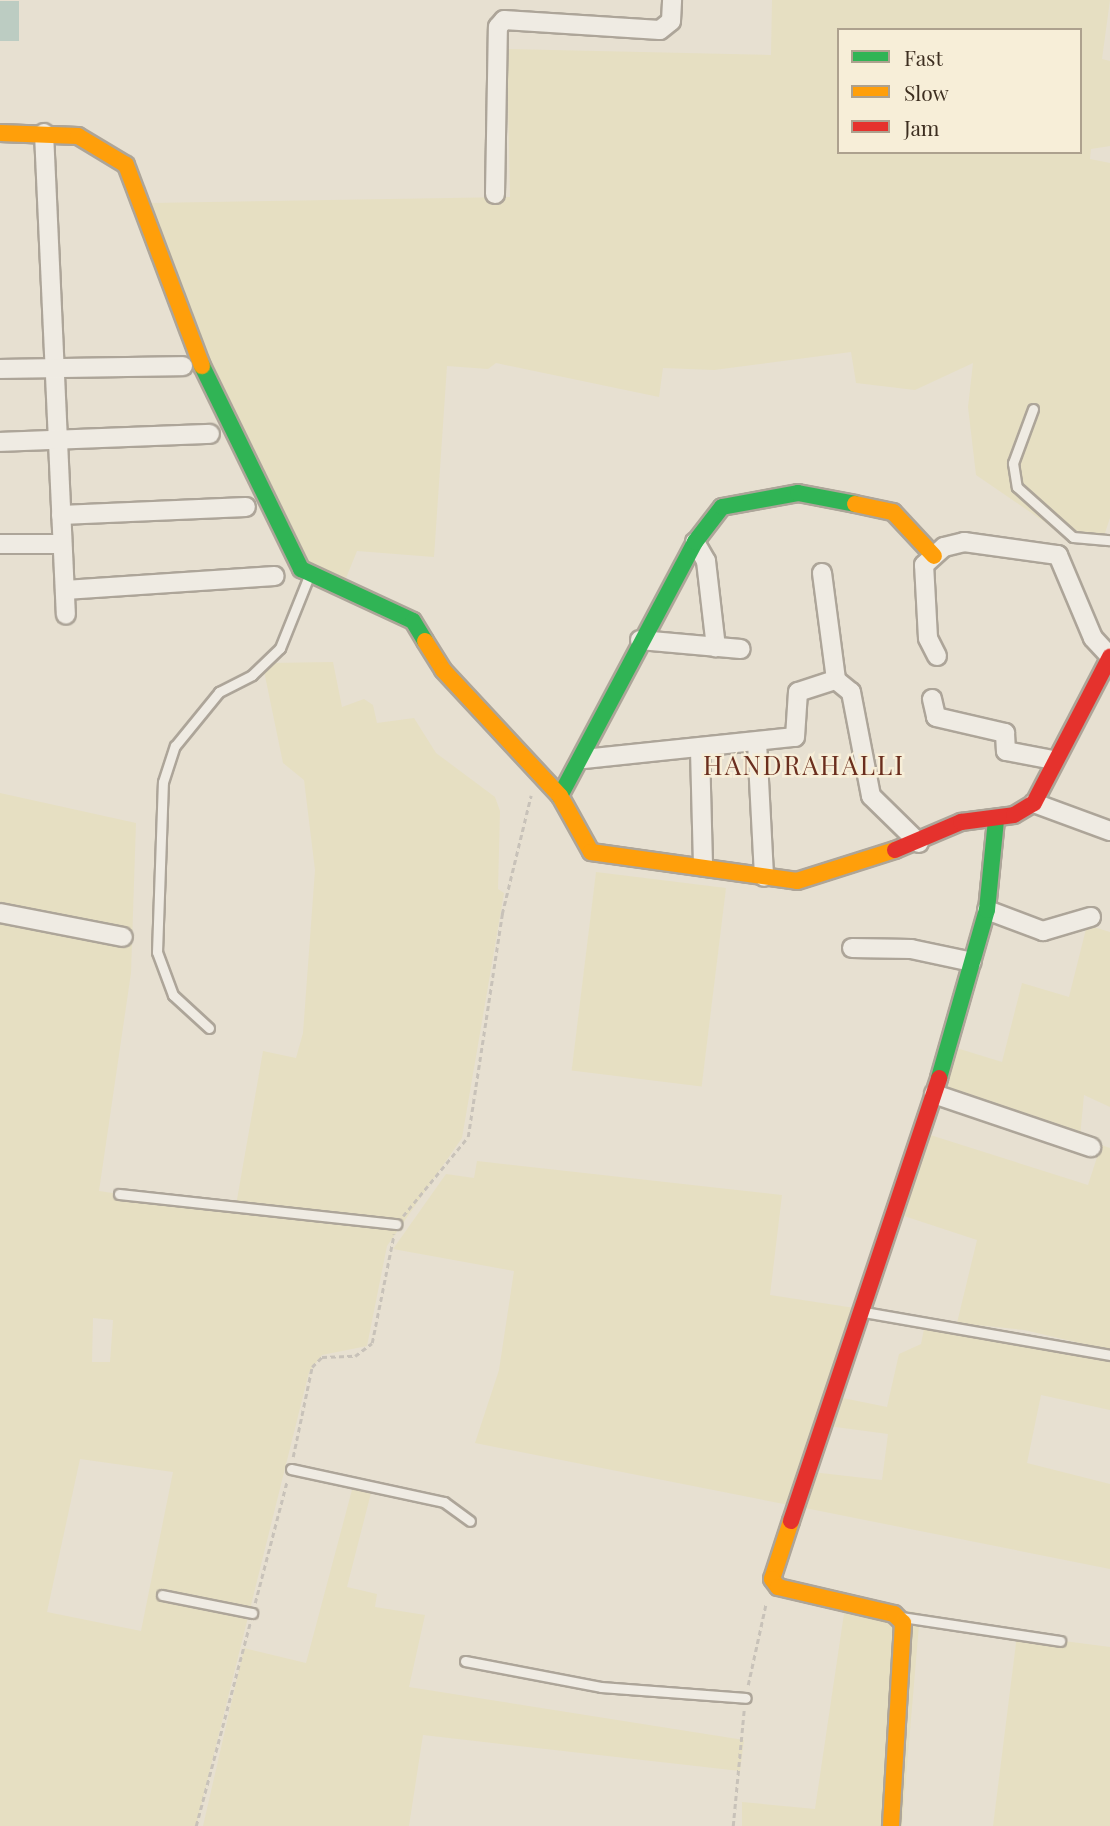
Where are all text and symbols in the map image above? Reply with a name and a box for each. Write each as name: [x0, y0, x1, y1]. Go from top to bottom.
legend: [837, 28, 1082, 154]
text: Fast: [904, 43, 943, 71]
text: Slow: [904, 78, 949, 106]
text: Jam: [904, 113, 940, 141]
district label: HANDRAHALLI: [704, 749, 904, 781]

